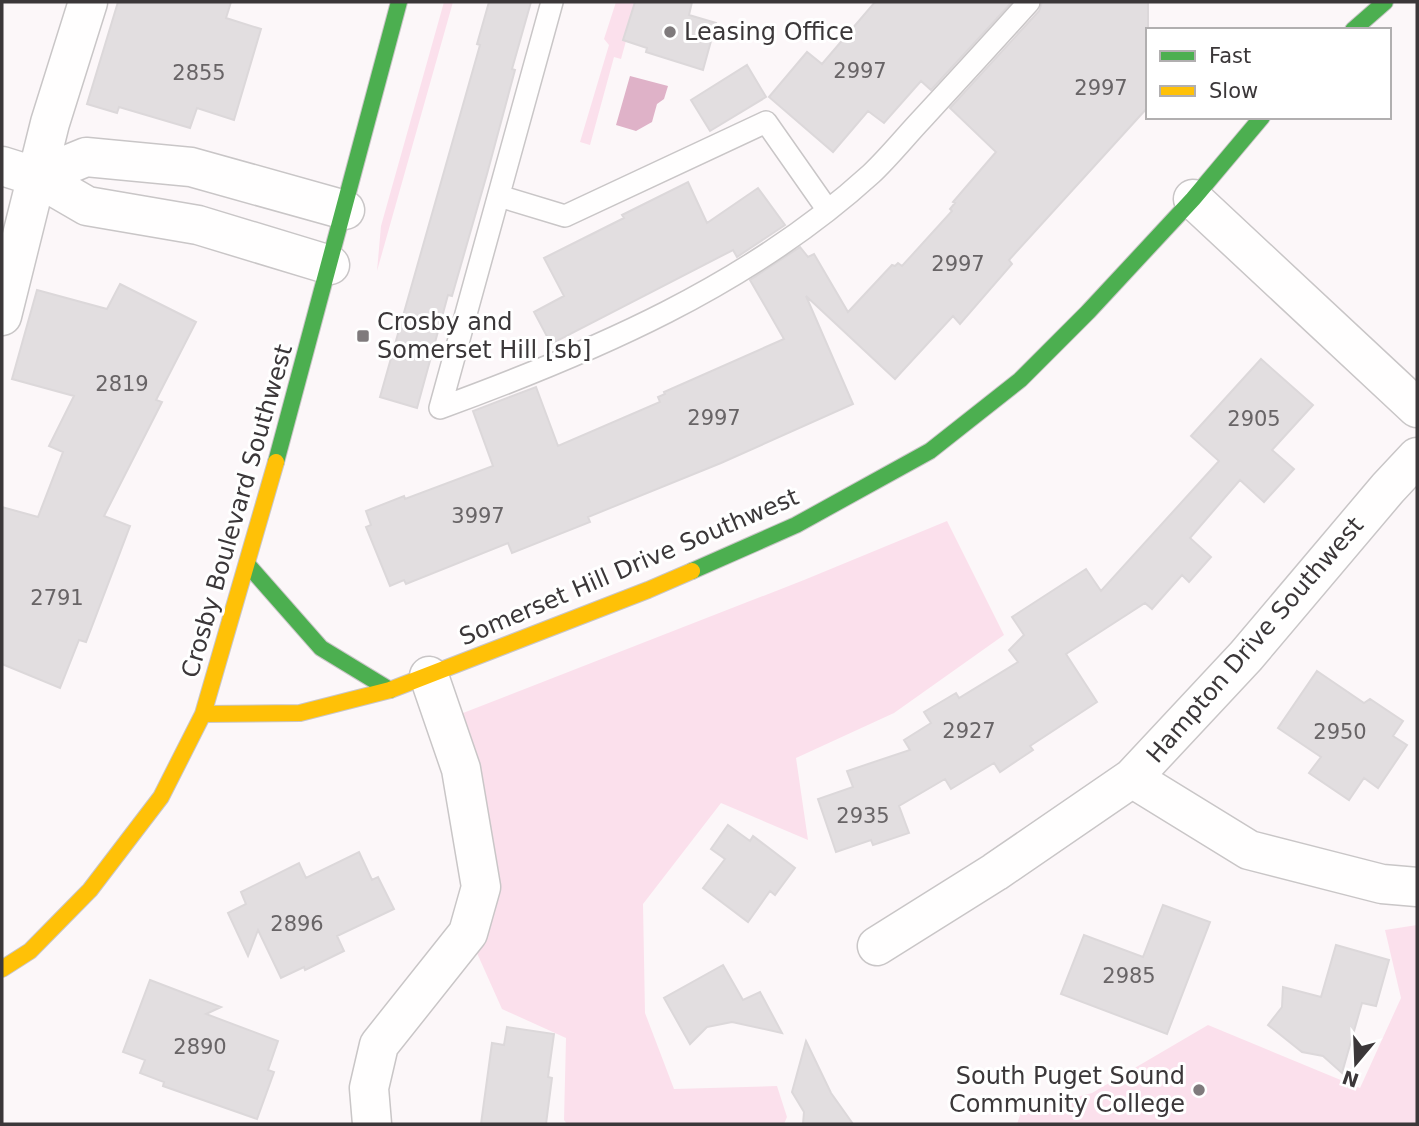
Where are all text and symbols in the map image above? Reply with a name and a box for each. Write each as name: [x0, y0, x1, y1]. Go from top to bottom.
place label: Leasing Office: [684, 18, 854, 46]
marker: Leasing Office: [662, 24, 678, 40]
legend: [1146, 28, 1391, 119]
text: Fast: [1209, 44, 1251, 68]
house number: 2997: [833, 59, 887, 83]
house number: 2855: [172, 61, 226, 85]
house number: 2997: [1074, 76, 1128, 100]
text: Slow: [1209, 79, 1258, 103]
house number: 2997: [931, 252, 985, 276]
place label: Crosby and Somerset Hill [sb]: [377, 308, 591, 364]
marker: Crosby and Somerset Hill [sb]: [355, 328, 371, 344]
street label: Crosby Boulevard Southwest: [176, 341, 298, 681]
house number: 2819: [95, 372, 149, 396]
house number: 2997: [687, 406, 741, 430]
house number: 2905: [1227, 407, 1281, 431]
street label: Somerset Hill Drive Southwest: [455, 483, 803, 651]
house number: 3997: [451, 504, 505, 528]
street label: Hampton Drive Southwest: [1141, 512, 1369, 768]
house number: 2791: [30, 586, 84, 610]
house number: 2927: [942, 719, 996, 743]
house number: 2950: [1313, 720, 1367, 744]
house number: 2935: [836, 804, 890, 828]
house number: 2896: [270, 912, 324, 936]
house number: 2985: [1102, 964, 1156, 988]
north arrow: [1321, 1028, 1391, 1098]
house number: 2890: [173, 1035, 227, 1059]
place label: South Puget Sound Community College: [949, 1062, 1185, 1118]
text: N: [1339, 1066, 1362, 1092]
marker: South Puget Sound Community College: [1191, 1082, 1207, 1098]

